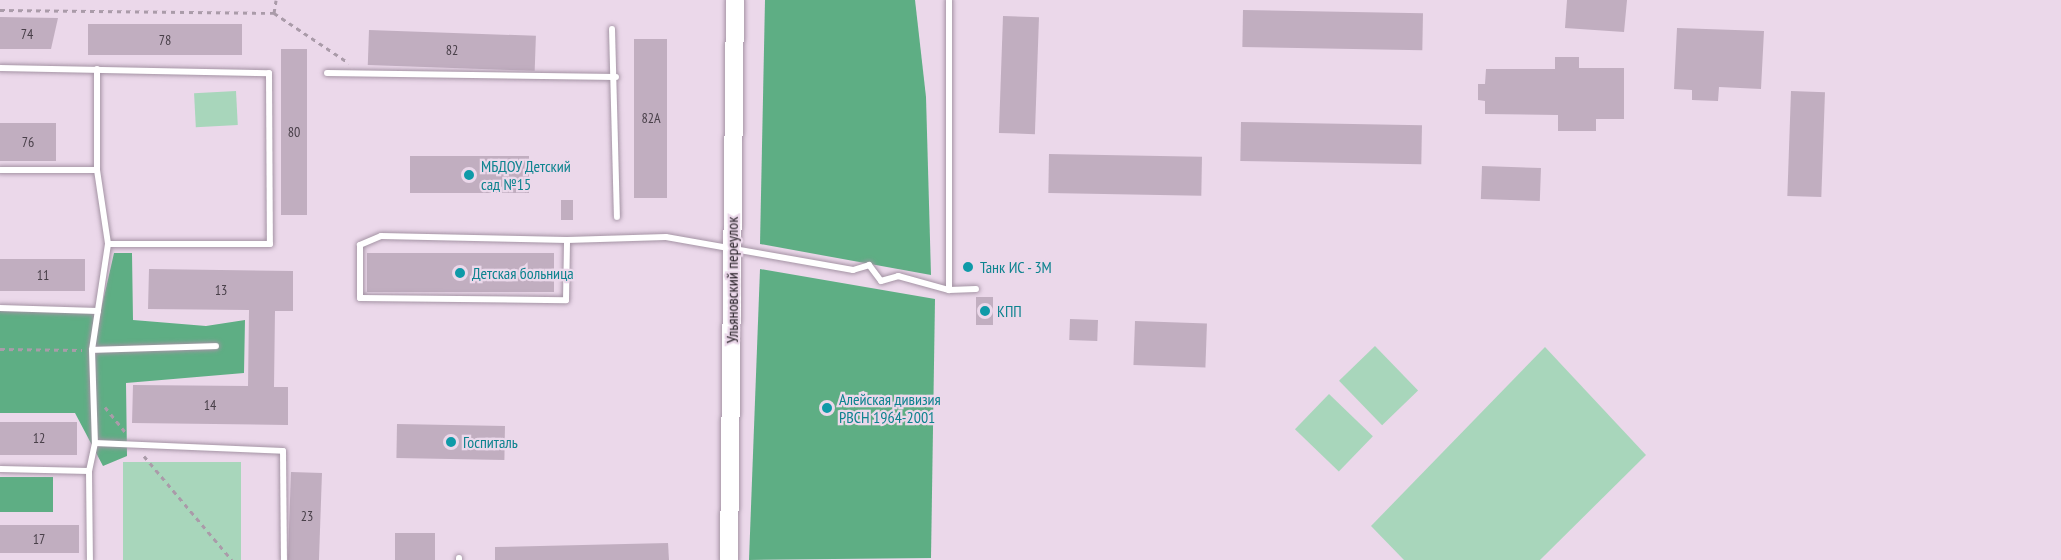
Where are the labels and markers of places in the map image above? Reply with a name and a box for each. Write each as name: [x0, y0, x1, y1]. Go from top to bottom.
place label: МБДОУ Детский сад №15: [481, 156, 572, 194]
marker: МБДОУ Детский сад №15: [462, 168, 476, 182]
place label: Танк ИС - 3М: [980, 257, 1054, 277]
marker: Танк ИС - 3М: [961, 260, 975, 274]
place label: Детская больница: [472, 263, 574, 283]
marker: Детская больница: [453, 266, 467, 280]
place label: КПП: [997, 301, 1022, 321]
marker: КПП: [978, 304, 992, 318]
place label: Алейская дивизия РВСН 1964-2001: [839, 389, 941, 427]
marker: Алейская дивизия РВСН 1964-2001: [820, 401, 834, 415]
place label: Госпиталь: [463, 432, 518, 452]
marker: Госпиталь: [444, 435, 458, 449]

